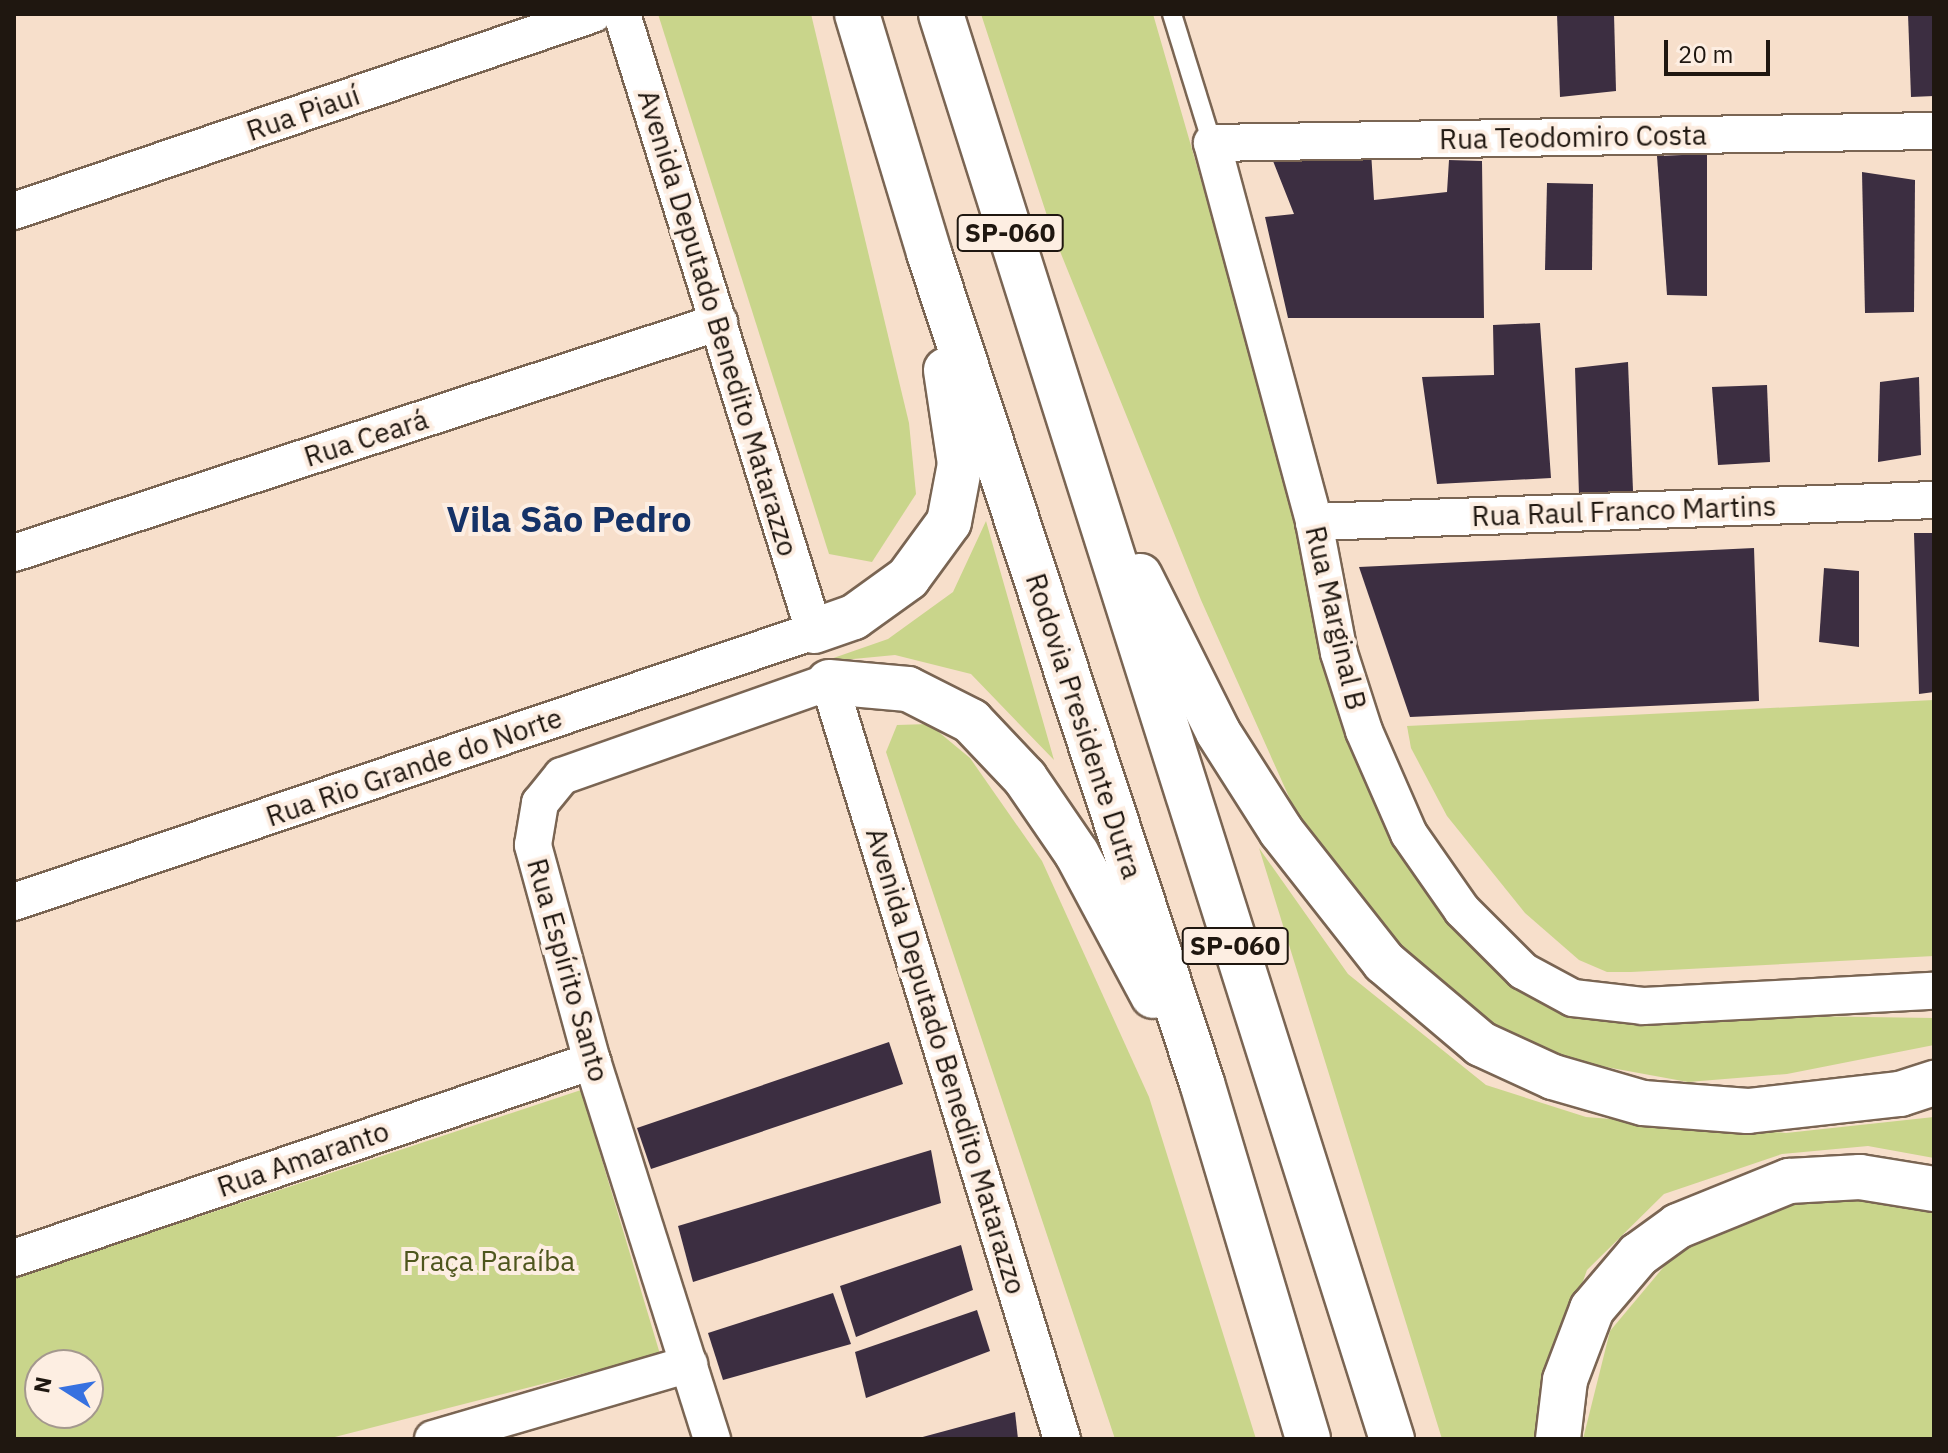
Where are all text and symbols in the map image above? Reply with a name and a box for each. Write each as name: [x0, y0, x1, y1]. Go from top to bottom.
scale bar: [1668, 24, 1774, 74]
text: 20 m: [1678, 38, 1733, 70]
street label: Rua Piauí: [242, 78, 364, 148]
street label: Avenida Deputado Benedito Matarazzo: [631, 86, 805, 560]
street label: Rua Teodomiro Costa: [1439, 118, 1707, 156]
road number: SP-060: [956, 211, 1064, 255]
street label: Rua Ceará: [300, 402, 432, 474]
street label: Rua Raul Franco Martins: [1471, 489, 1777, 533]
district label: Vila São Pedro: [446, 497, 692, 541]
street label: Rua Marginal B: [1299, 523, 1373, 713]
street label: Rodovia Presidente Dutra: [1019, 569, 1149, 883]
street label: Rua Rio Grande do Norte: [262, 701, 566, 833]
street label: Avenida Deputado Benedito Matarazzo: [859, 824, 1033, 1298]
street label: Rua Espírito Santo: [520, 855, 616, 1085]
road number: SP-060: [1181, 924, 1289, 968]
street label: Rua Amaranto: [213, 1114, 393, 1204]
park label: Praça Paraíba: [403, 1244, 575, 1278]
north arrow: [24, 1349, 104, 1429]
text: N: [26, 1374, 58, 1395]

